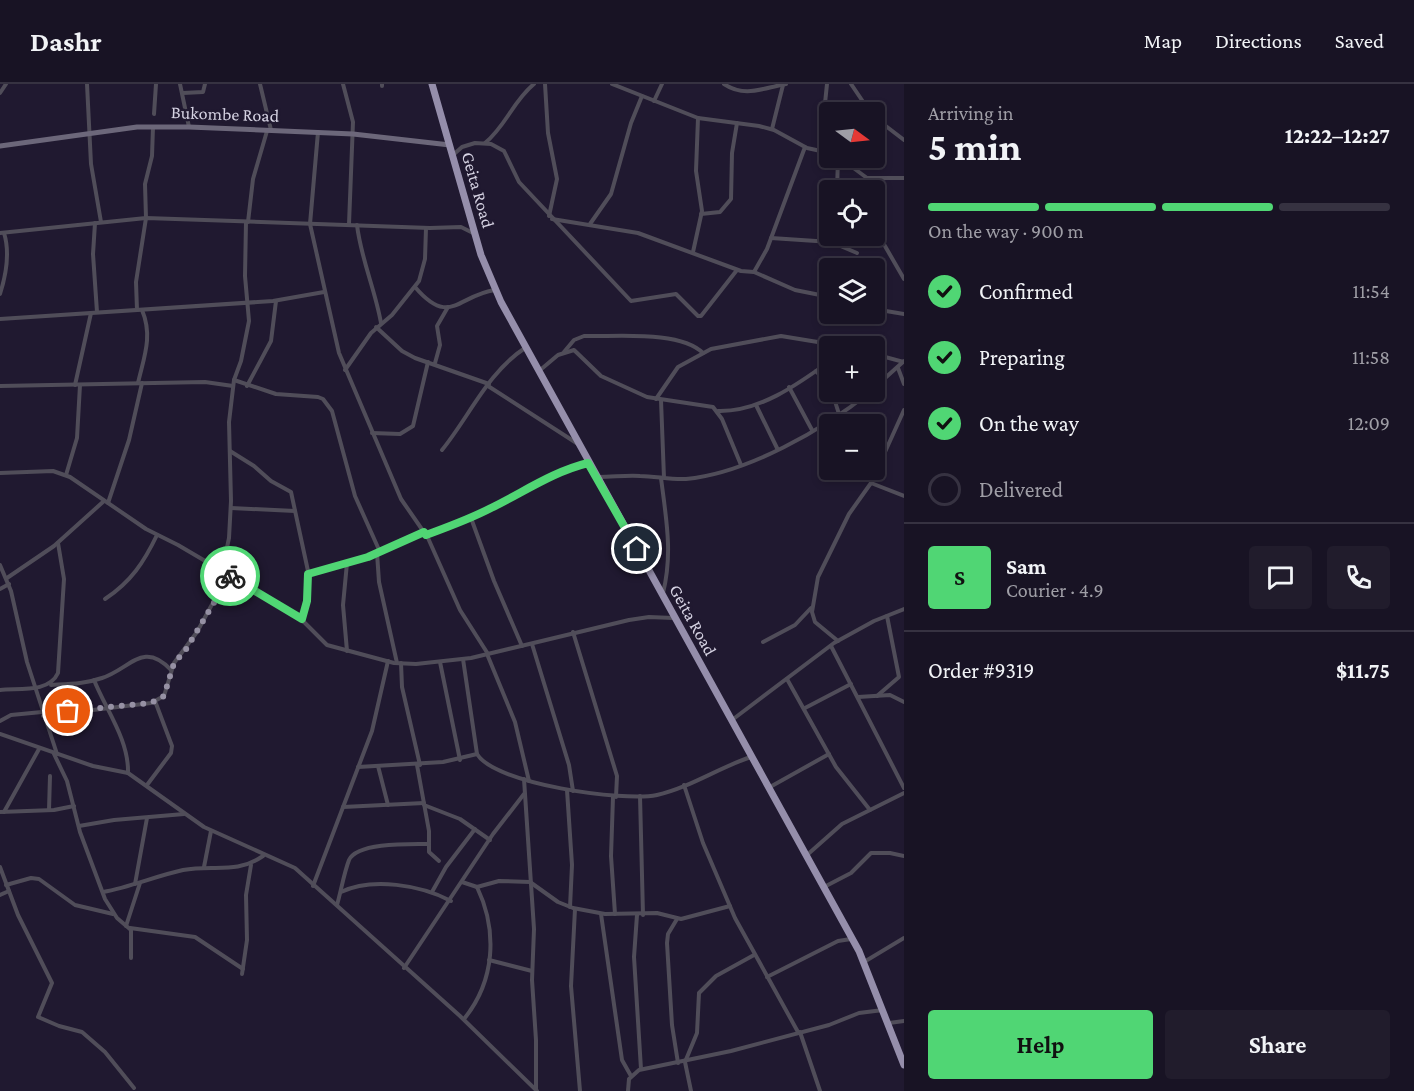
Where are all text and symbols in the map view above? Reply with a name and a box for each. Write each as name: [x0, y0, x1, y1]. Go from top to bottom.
text: Dashr: [30, 26, 102, 57]
text: Map: [1144, 29, 1182, 53]
text: Directions: [1215, 29, 1302, 53]
text: Saved: [1335, 29, 1384, 53]
street label: Bukombe Road: [171, 102, 280, 126]
north arrow: [819, 102, 885, 168]
map controls: [819, 102, 885, 480]
text: Arriving in: [928, 102, 1013, 124]
text: 12:22–12:27: [1285, 123, 1390, 148]
text: 5 min: [928, 125, 1021, 168]
street label: Geita Road: [458, 150, 499, 231]
button: locate: [819, 180, 885, 246]
text: On the way · 900 m: [928, 220, 1084, 242]
button: layers: [819, 258, 885, 324]
icon: check: [928, 275, 961, 308]
text: Confirmed: [979, 279, 1073, 304]
text: 11:54: [1353, 280, 1390, 302]
button: +: [819, 336, 885, 402]
icon: check: [928, 341, 961, 374]
text: Preparing: [979, 345, 1065, 370]
text: 11:58: [1352, 346, 1390, 368]
icon: check: [928, 407, 961, 440]
text: On the way: [979, 411, 1079, 436]
text: 12:09: [1348, 412, 1390, 434]
button: −: [819, 414, 885, 480]
text: Delivered: [979, 477, 1063, 502]
pin: [611, 523, 662, 574]
icon: home: [620, 532, 653, 565]
courier: [200, 546, 260, 606]
button: chat: [1249, 546, 1312, 609]
button: phone: [1327, 546, 1390, 609]
text: Sam: [1006, 554, 1046, 579]
icon: bike: [214, 560, 247, 593]
text: S: [954, 565, 965, 590]
text: Courier · 4.9: [1006, 579, 1104, 601]
street label: Geita Road: [665, 581, 721, 659]
text: Order #9319: [928, 658, 1034, 683]
text: $11.75: [1336, 658, 1390, 683]
pin: [42, 685, 93, 736]
icon: bag: [51, 694, 84, 727]
button: Help: [928, 1010, 1153, 1079]
button: Share: [1165, 1010, 1390, 1079]

